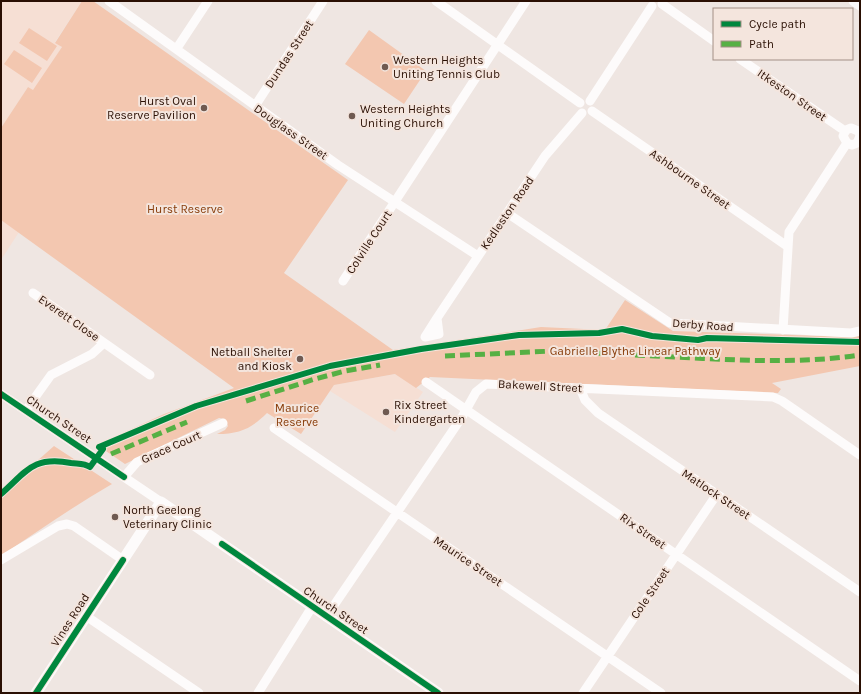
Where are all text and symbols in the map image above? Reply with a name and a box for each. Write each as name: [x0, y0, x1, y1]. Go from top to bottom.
legend: [713, 8, 853, 60]
street label: Dundas Street: [262, 17, 316, 91]
text: Cycle path: [749, 17, 806, 31]
text: Path: [749, 37, 774, 51]
place label: Western Heights Uniting Tennis Club: [393, 53, 500, 81]
marker: Western Heights Uniting Tennis Club: [380, 62, 390, 72]
street label: Itkeston Street: [755, 66, 830, 124]
place label: Hurst Oval Reserve Pavilion: [107, 94, 196, 122]
street label: Douglass Street: [251, 101, 331, 163]
place label: Western Heights Uniting Church: [360, 102, 451, 130]
marker: Hurst Oval Reserve Pavilion: [199, 103, 209, 113]
marker: Western Heights Uniting Church: [347, 111, 357, 121]
street label: Ashbourne Street: [647, 146, 733, 212]
street label: Kedleston Road: [477, 174, 537, 252]
park label: Hurst Reserve: [147, 202, 223, 216]
street label: Colville Court: [343, 207, 395, 276]
street label: Everett Close: [36, 292, 102, 344]
street label: Derby Road: [672, 316, 734, 334]
park label: Gabrielle Blythe Linear Pathway: [550, 344, 721, 358]
place label: Netball Shelter and Kiosk: [211, 345, 293, 373]
marker: Netball Shelter and Kiosk: [295, 354, 305, 364]
street label: Bakewell Street: [498, 377, 583, 395]
street label: Church Street: [24, 392, 95, 446]
place label: Rix Street Kindergarten: [394, 398, 465, 426]
park label: Maurice Reserve: [275, 401, 319, 429]
marker: Rix Street Kindergarten: [381, 407, 391, 417]
street label: Grace Court: [139, 427, 203, 466]
street label: Matlock Street: [679, 466, 753, 522]
place label: North Geelong Veterinary Clinic: [123, 503, 212, 531]
street label: Rix Street: [617, 510, 669, 552]
marker: North Geelong Veterinary Clinic: [110, 512, 120, 522]
street label: Maurice Street: [431, 533, 506, 589]
street label: Cole Street: [628, 564, 673, 621]
street label: Church Street: [301, 583, 372, 637]
street label: Vines Road: [48, 591, 92, 649]

